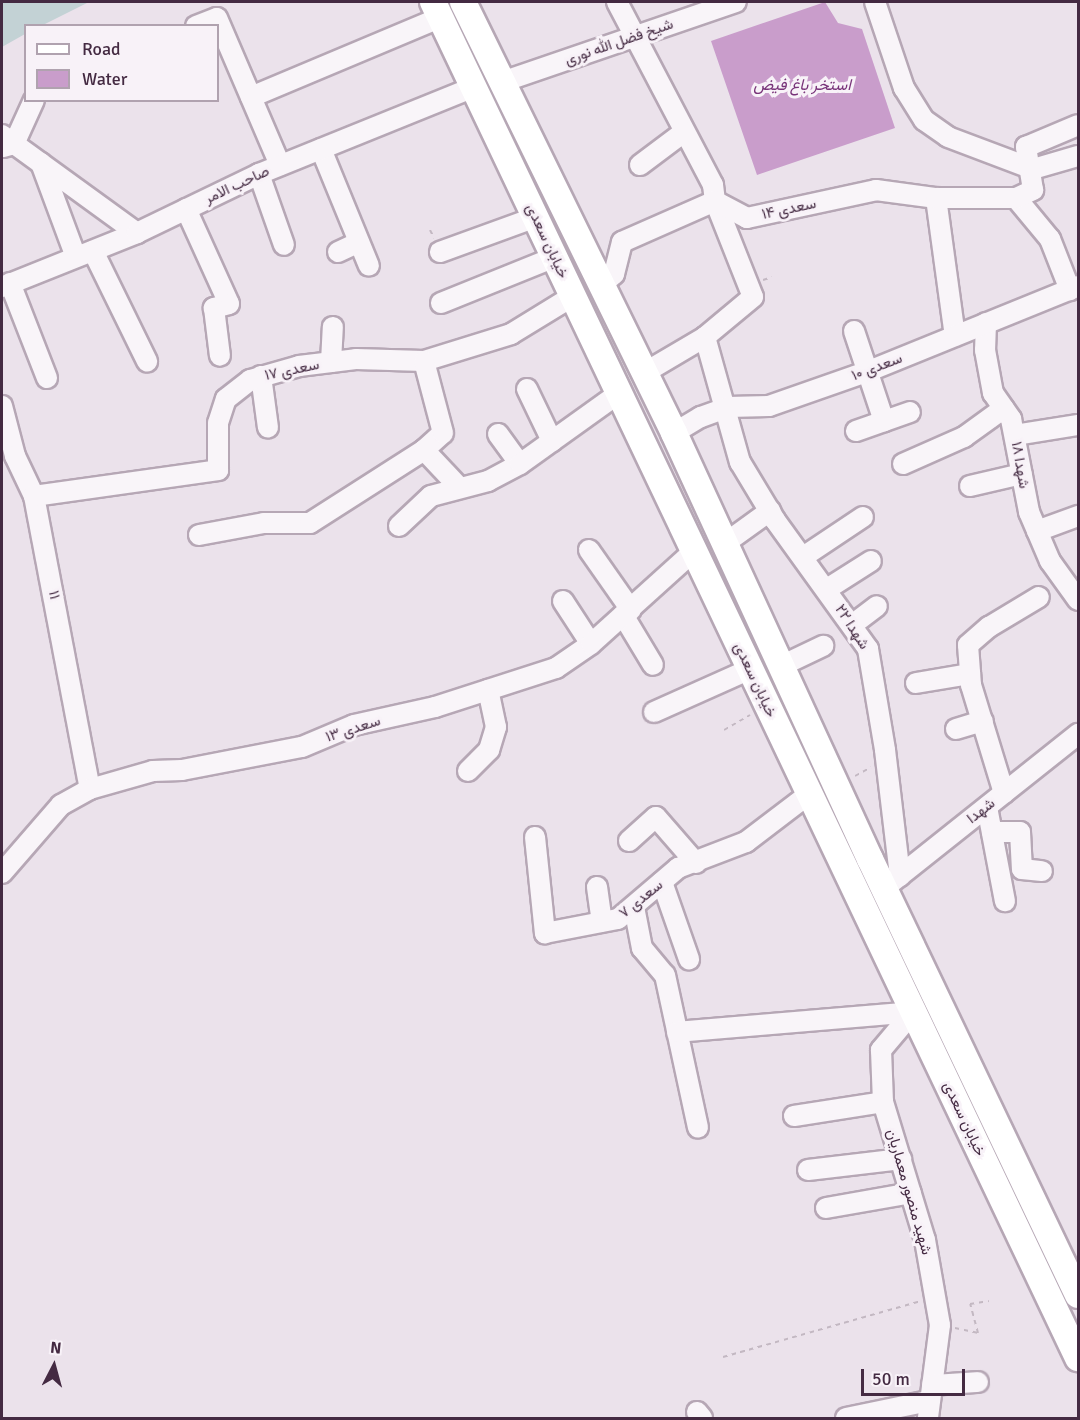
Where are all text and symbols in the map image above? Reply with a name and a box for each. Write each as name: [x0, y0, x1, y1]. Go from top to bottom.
street label: شیخ فضل الله نوری: [562, 15, 676, 69]
legend: [24, 24, 219, 102]
text: Road: [82, 38, 121, 60]
text: Water: [82, 68, 127, 90]
water label: استخر باغ فیض: [753, 75, 851, 95]
street label: صاحب الامر: [202, 162, 272, 208]
street label: سعدی ۱۴: [760, 194, 818, 224]
street label: خیابان سعدی: [522, 201, 572, 281]
street label: سعدی ۱۰: [849, 349, 905, 385]
street label: سعدی ۱۷: [263, 355, 321, 385]
street label: شهدا ۱۸: [1007, 440, 1033, 490]
street label: ۱۱: [44, 589, 64, 601]
street label: شهدا ۲۲: [831, 601, 873, 653]
street label: خیابان سعدی: [730, 640, 780, 720]
street label: سعدی ۱۳: [323, 712, 383, 746]
street label: شهدا: [963, 794, 999, 828]
street label: سعدی ۷: [615, 876, 667, 922]
street label: خیابان سعدی: [939, 1079, 989, 1159]
street label: شهید منصور معماریان: [882, 1127, 936, 1257]
north arrow: [24, 1336, 84, 1396]
text: N: [49, 1338, 62, 1359]
scale bar: [864, 1357, 968, 1395]
text: 50 m: [872, 1368, 910, 1390]

